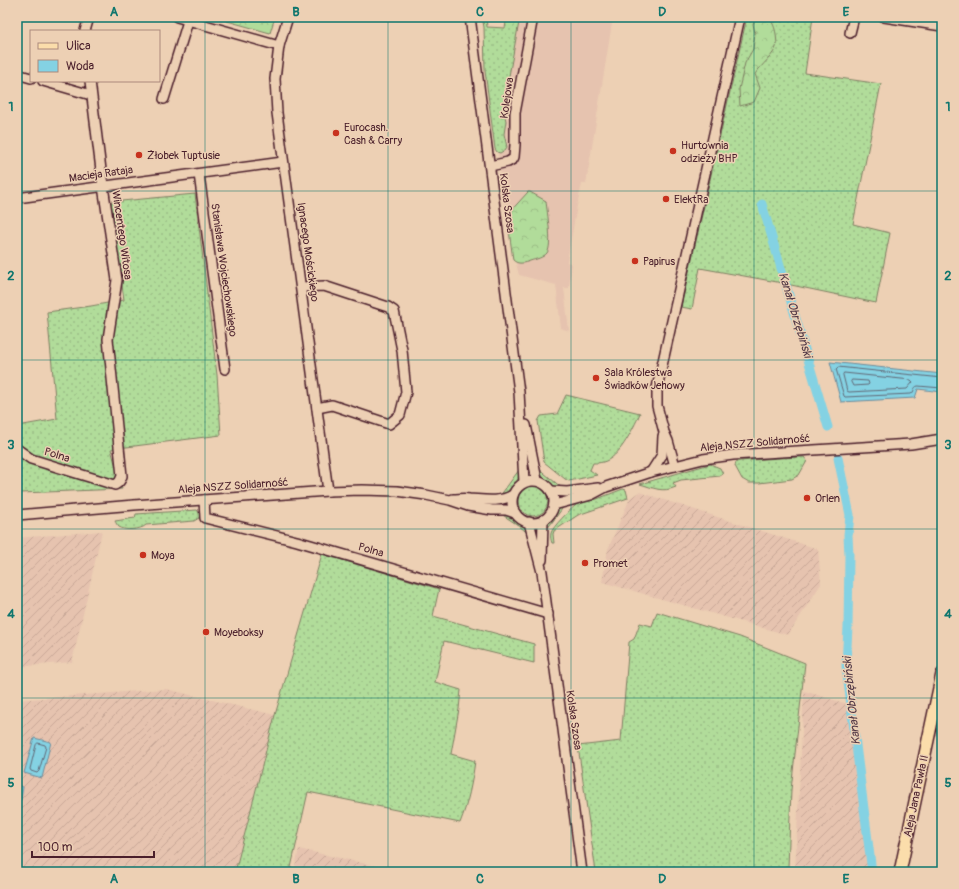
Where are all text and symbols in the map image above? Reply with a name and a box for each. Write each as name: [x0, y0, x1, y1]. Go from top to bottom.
text: A: [110, 4, 119, 20]
text: B: [292, 4, 300, 20]
text: C: [476, 4, 484, 20]
text: D: [658, 4, 666, 20]
text: E: [843, 4, 850, 20]
legend: [30, 30, 160, 82]
text: Ulica: [66, 39, 91, 54]
text: Woda: [66, 59, 95, 74]
street label: Kolejowa: [498, 77, 516, 119]
text: 1: [8, 99, 14, 115]
text: 1: [945, 99, 951, 115]
place label: Eurocash. Cash & Carry: [344, 121, 402, 147]
marker: Eurocash. Cash & Carry: [331, 128, 341, 138]
place label: Hurtownia odzieży BHP: [681, 139, 738, 165]
marker: Hurtownia odzieży BHP: [668, 146, 678, 156]
place label: Żłobek Tuptusie: [147, 149, 221, 162]
marker: Żłobek Tuptusie: [134, 150, 144, 160]
street label: Macieja Rataja: [68, 163, 134, 185]
street label: Kolska Szosa: [497, 172, 517, 234]
street label: Wincentego Witosa: [109, 190, 135, 280]
place label: ElektRa: [674, 193, 708, 206]
marker: ElektRa: [661, 194, 671, 204]
street label: Stanisława Wojciechowskiego: [208, 202, 240, 338]
street label: Ignacego Mościckiego: [295, 202, 321, 303]
place label: Papirus: [643, 255, 675, 268]
marker: Papirus: [630, 256, 640, 266]
text: 2: [7, 268, 15, 284]
text: 2: [944, 268, 952, 284]
water label: Kanał Obrzębiński: [775, 271, 816, 361]
place label: Sala Królestwa Świadków Jehowy: [604, 366, 685, 392]
marker: Sala Królestwa Świadków Jehowy: [591, 373, 601, 383]
street label: Aleja NSZZ Solidarność: [699, 432, 811, 454]
text: 3: [7, 437, 15, 453]
text: 3: [944, 437, 952, 453]
street label: Polna: [43, 445, 71, 465]
street label: Aleja NSZZ Solidarność: [177, 476, 289, 496]
place label: Orlen: [815, 492, 840, 505]
marker: Orlen: [802, 493, 812, 503]
street label: Polna: [357, 540, 385, 560]
place label: Moya: [151, 549, 175, 562]
marker: Moya: [138, 550, 148, 560]
place label: Promet: [593, 557, 628, 570]
marker: Promet: [580, 558, 590, 568]
text: 4: [7, 606, 15, 622]
text: 4: [944, 606, 952, 622]
place label: Moyeboksy: [214, 626, 264, 639]
marker: Moyeboksy: [201, 627, 211, 637]
water label: Kanał Obrzębiński: [840, 654, 864, 746]
street label: Kolska Szosa: [563, 689, 585, 751]
street label: Aleja Jana Pawła II: [901, 754, 931, 838]
text: 5: [7, 775, 15, 791]
text: 5: [944, 775, 952, 791]
scale bar: [32, 833, 154, 859]
text: 100 m: [38, 840, 73, 855]
text: A: [110, 871, 119, 887]
text: B: [292, 871, 300, 887]
text: C: [476, 871, 484, 887]
text: D: [658, 871, 666, 887]
text: E: [843, 871, 850, 887]

